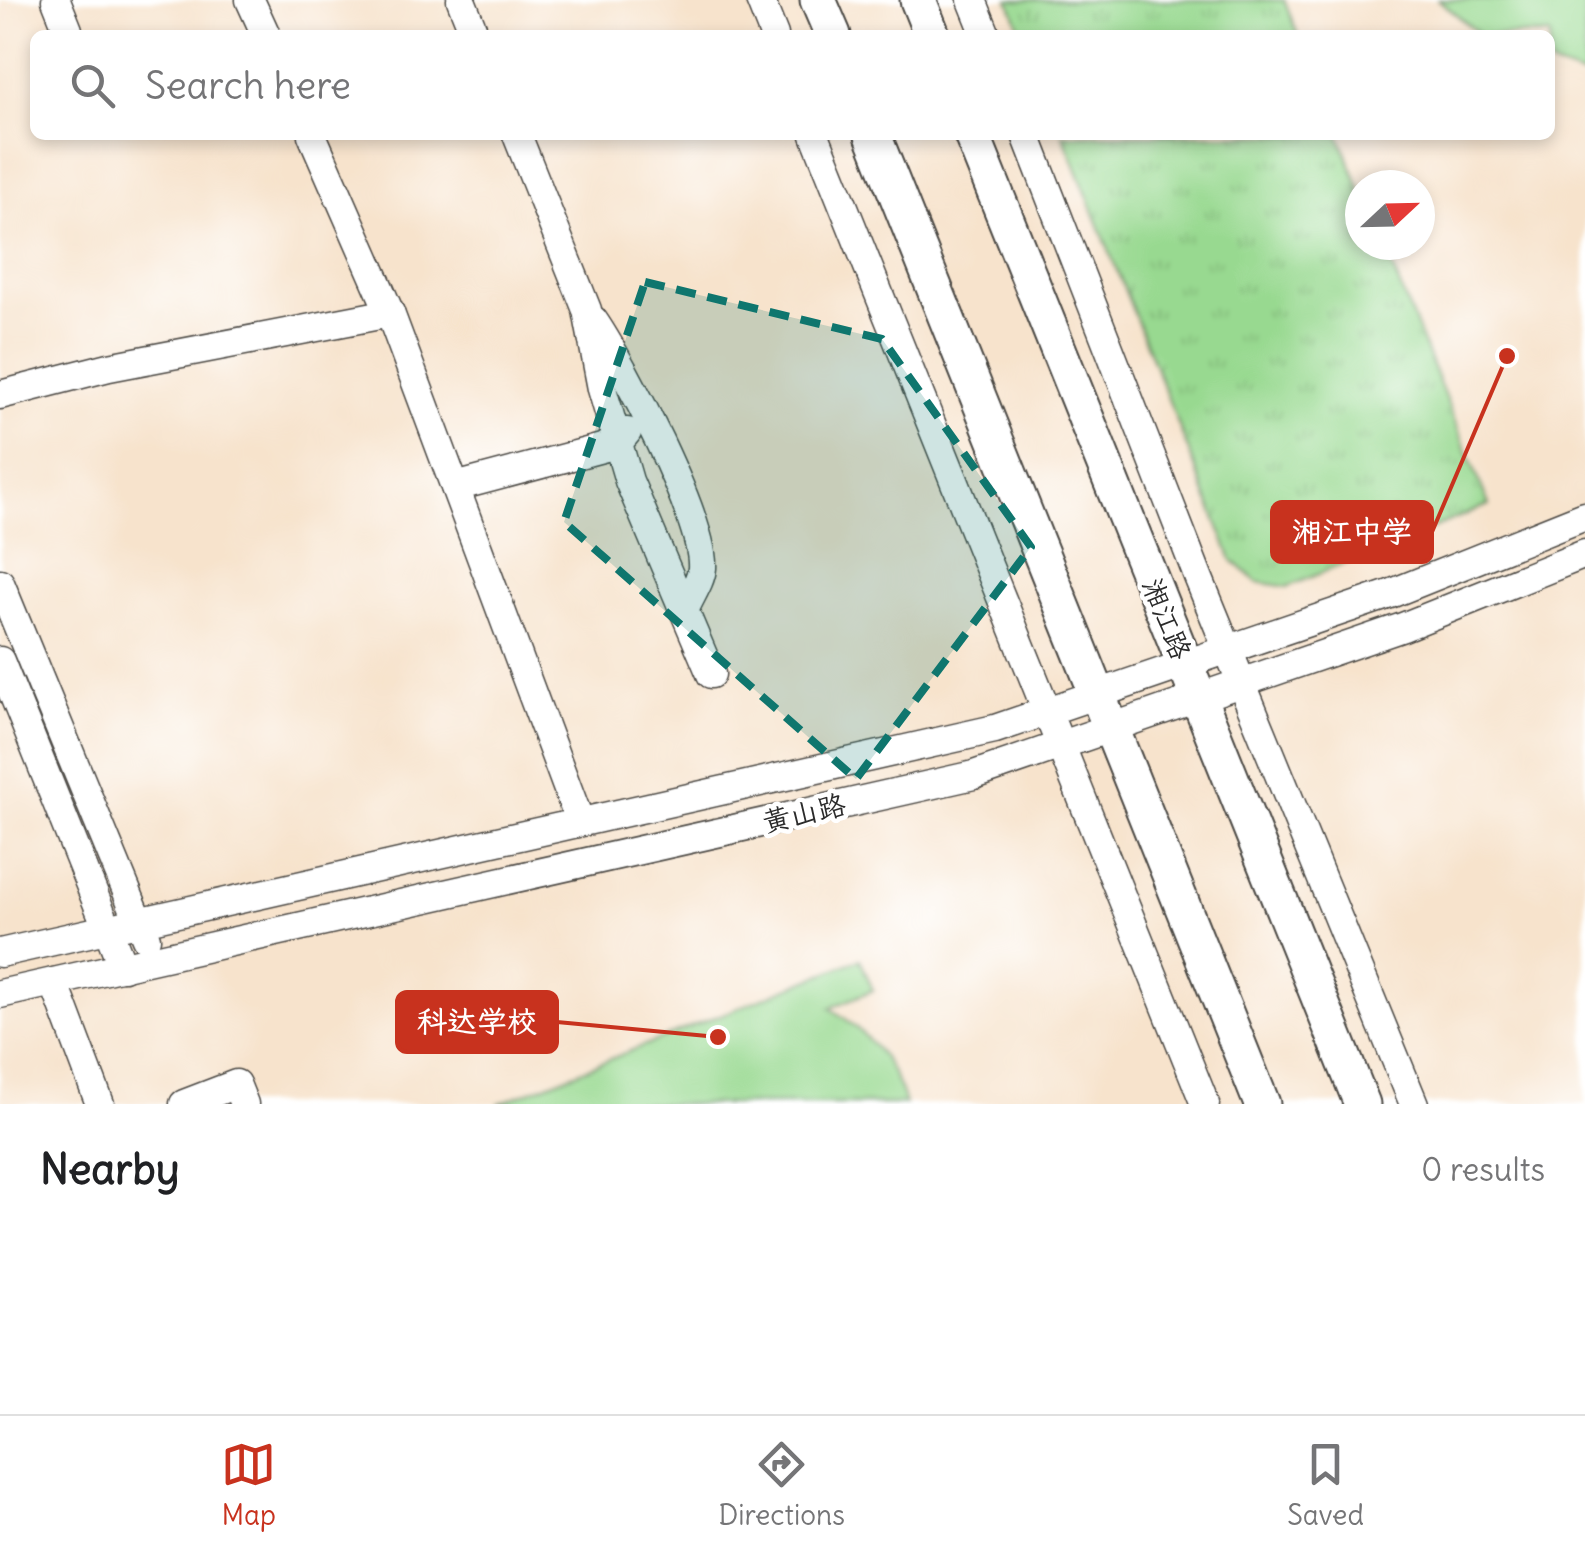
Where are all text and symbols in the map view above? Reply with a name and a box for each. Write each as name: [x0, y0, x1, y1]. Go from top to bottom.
search box: [30, 30, 1555, 140]
icon: search: [65, 58, 120, 113]
text: Search here: [145, 62, 351, 109]
north arrow: [1345, 170, 1435, 260]
callout: 湘江中学: [1272, 502, 1432, 562]
text: 湘江中学: [1292, 512, 1412, 550]
street label: 湘江路: [1135, 573, 1199, 665]
street label: 黄山路: [759, 786, 849, 840]
callout: 科达学校: [397, 992, 557, 1052]
text: 科达学校: [417, 1002, 537, 1040]
text: Nearby: [40, 1143, 179, 1195]
text: 0 results: [1421, 1149, 1545, 1190]
tab: Map: [221, 1437, 276, 1533]
tab: Directions: [718, 1437, 845, 1533]
tab: Saved: [1287, 1437, 1364, 1533]

